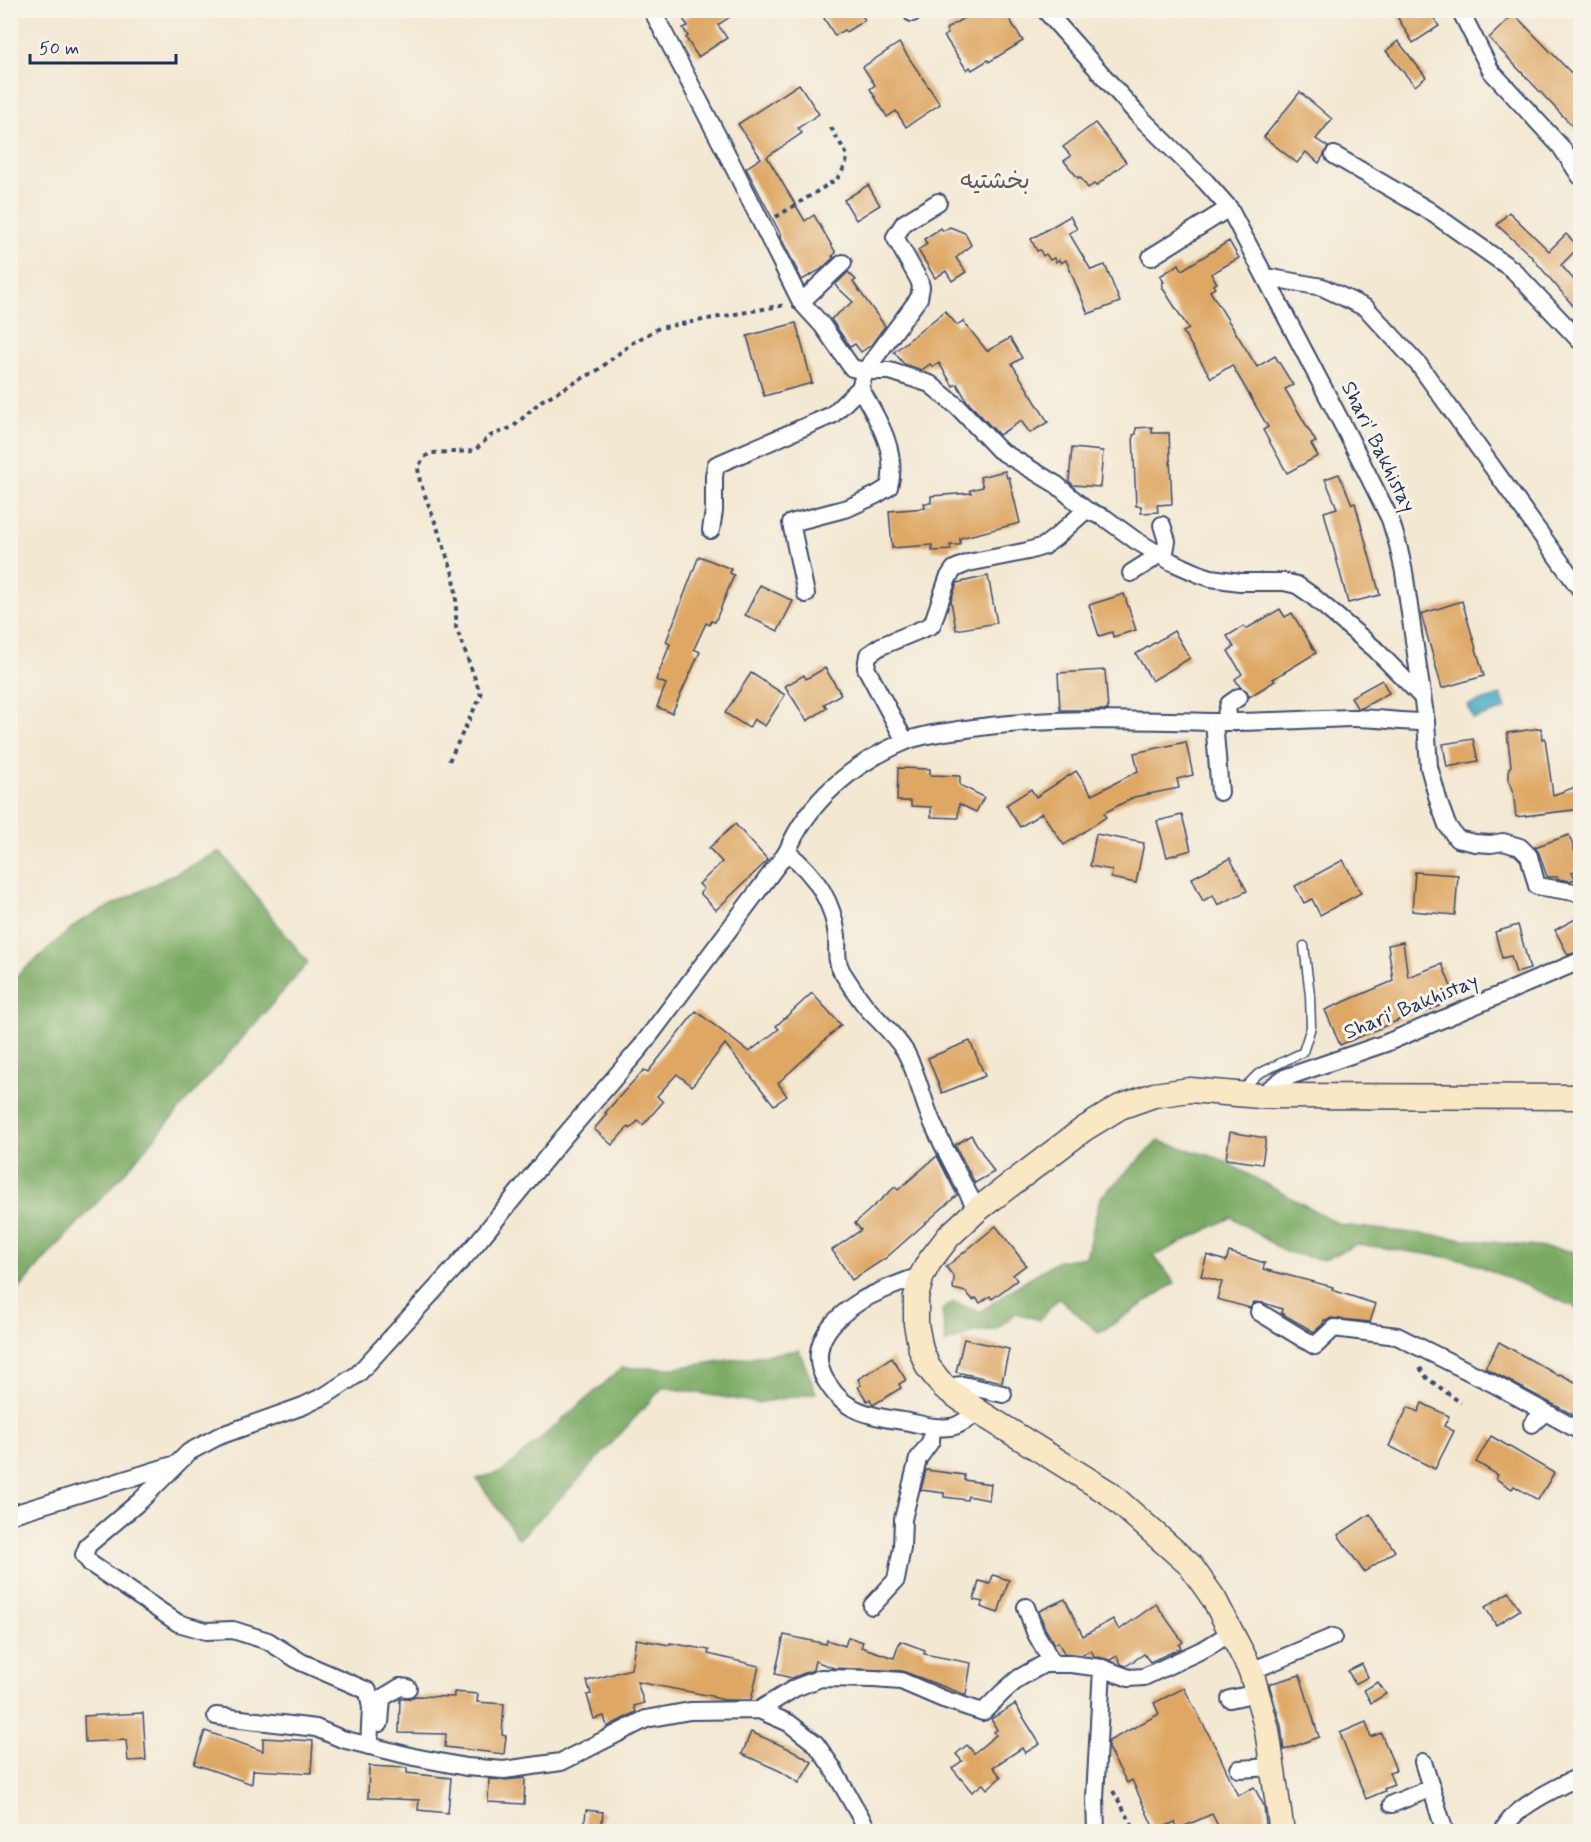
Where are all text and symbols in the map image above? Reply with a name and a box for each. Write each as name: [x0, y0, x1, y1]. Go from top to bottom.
scale bar: [30, 27, 176, 65]
text: 50 m: [39, 37, 79, 61]
district label: بخشتيه: [960, 166, 1030, 197]
street label: Shari' Bakhistay: [1334, 377, 1422, 517]
street label: Shari' Bakhistay: [1340, 967, 1482, 1047]

